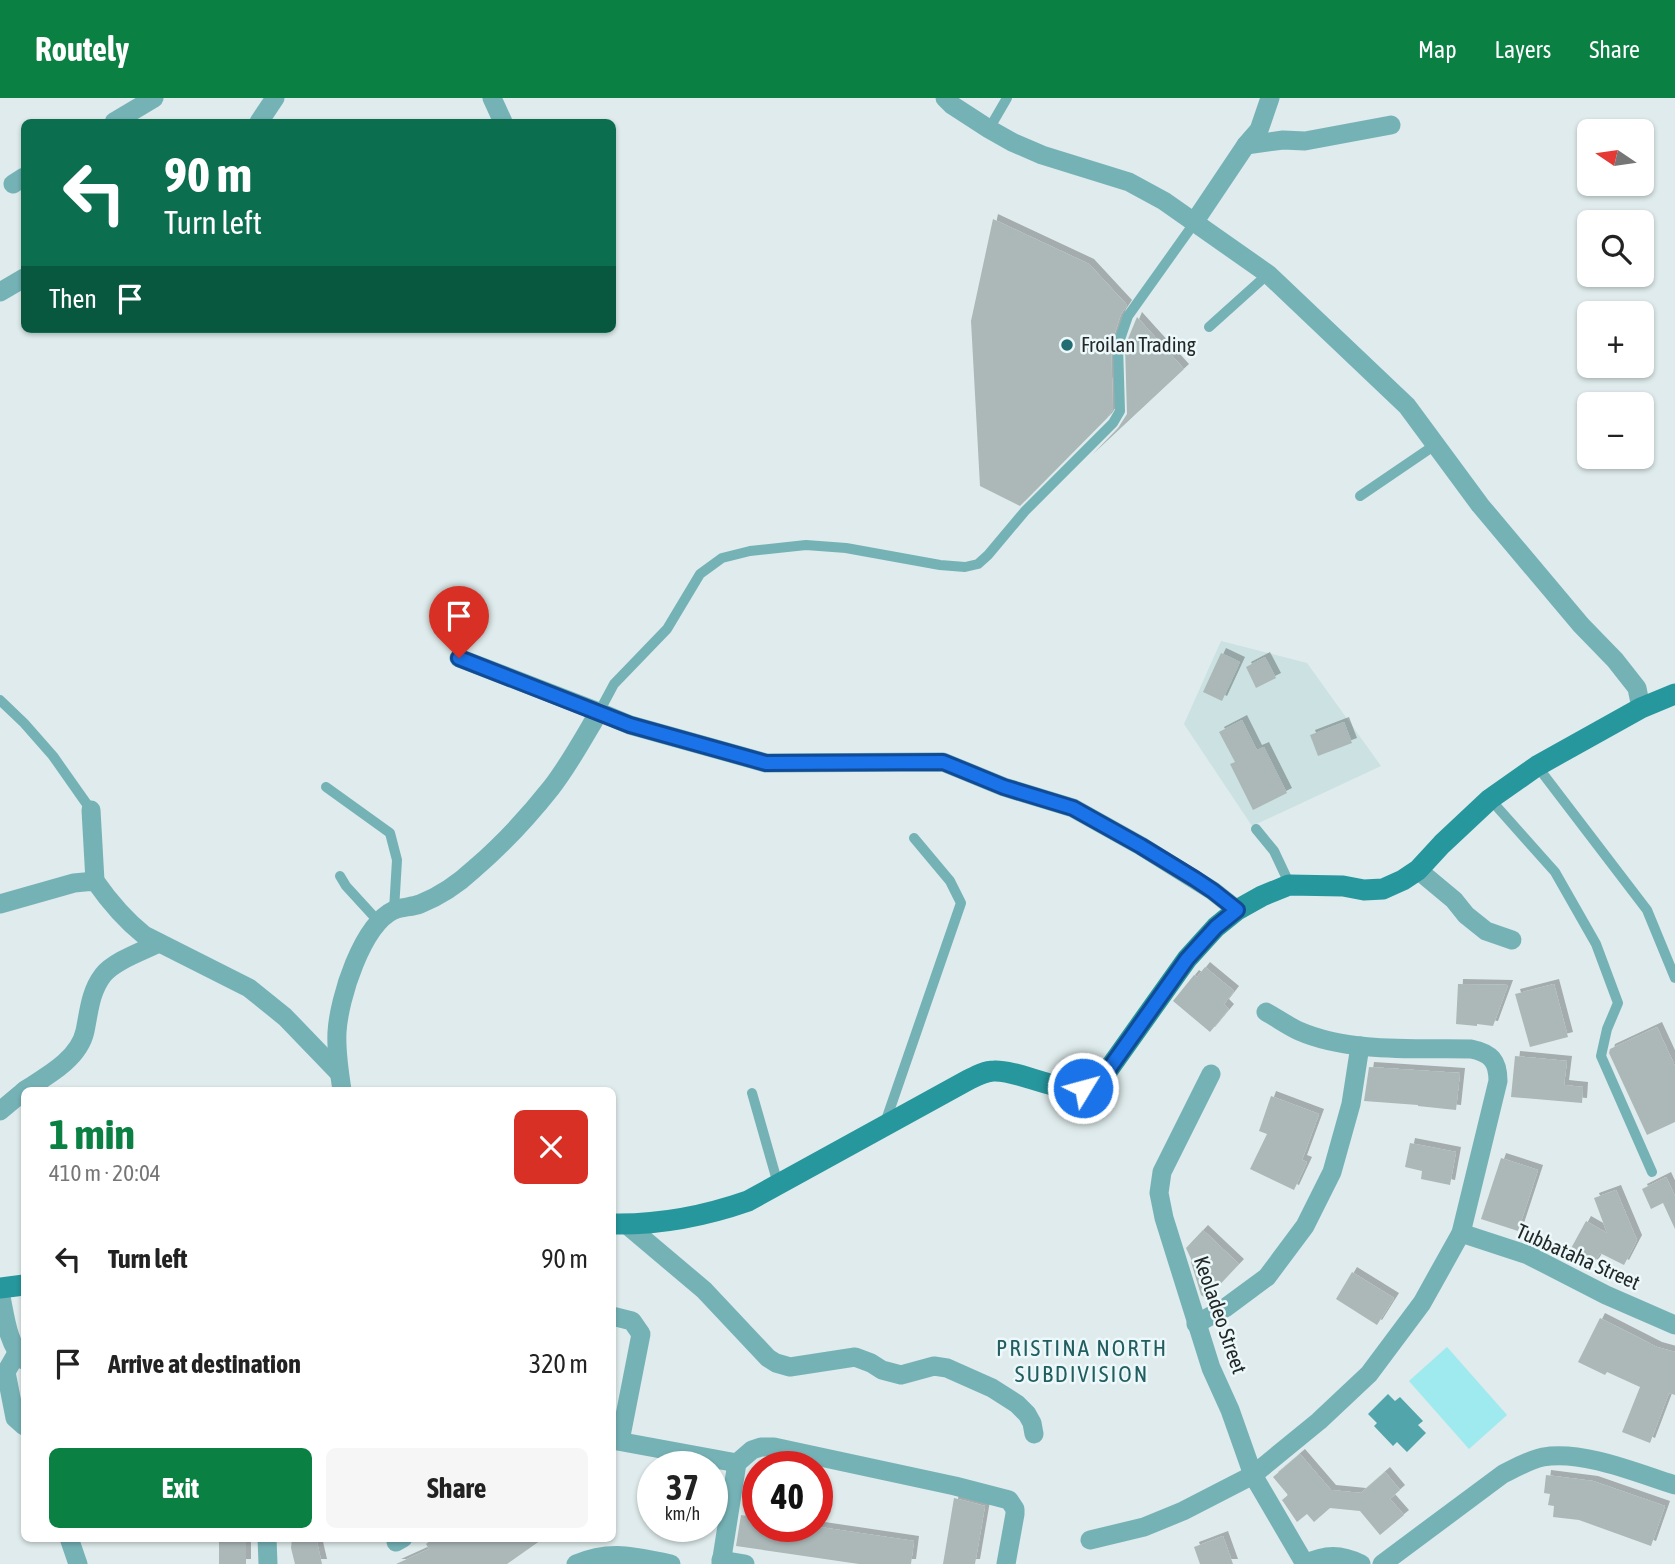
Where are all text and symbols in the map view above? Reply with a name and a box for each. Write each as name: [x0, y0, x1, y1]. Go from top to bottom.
text: Routely: [35, 30, 129, 68]
text: Map: [1418, 36, 1457, 63]
text: Layers: [1495, 36, 1551, 63]
text: Share: [1589, 36, 1640, 63]
north arrow: [1577, 119, 1654, 196]
map controls: [1577, 119, 1654, 469]
text: 90 m: [164, 146, 252, 202]
icon: left: [49, 147, 140, 238]
text: Turn left: [164, 204, 262, 241]
button: search: [1577, 210, 1654, 287]
icon: arrive: [111, 280, 149, 318]
text: Then: [49, 284, 97, 314]
button: +: [1577, 301, 1654, 378]
place label: Froilan Trading: [1081, 332, 1196, 356]
marker: Froilan Trading: [1059, 337, 1075, 353]
button: −: [1577, 392, 1654, 469]
pin: [429, 586, 489, 658]
icon: arrive: [440, 597, 478, 635]
position arrow: [1046, 1051, 1120, 1125]
text: 1 min: [49, 1110, 135, 1158]
button: close: [514, 1110, 588, 1184]
text: 410 m · 20:04: [49, 1160, 161, 1186]
street label: Tubbataha Street: [1513, 1218, 1644, 1294]
icon: left: [49, 1240, 87, 1278]
text: Turn left: [108, 1244, 188, 1274]
text: 90 m: [541, 1244, 588, 1274]
street label: Keoladeo Street: [1190, 1253, 1252, 1377]
district label: PRISTINA NORTH SUBDIVISION: [996, 1335, 1168, 1387]
icon: arrive: [49, 1345, 87, 1383]
text: Arrive at destination: [108, 1349, 301, 1379]
text: 320 m: [529, 1349, 588, 1379]
button: Exit: [49, 1448, 312, 1528]
button: Share: [326, 1448, 588, 1528]
speed limit sign: 40: [742, 1451, 833, 1542]
text: 37: [666, 1467, 699, 1507]
text: km/h: [665, 1503, 700, 1524]

